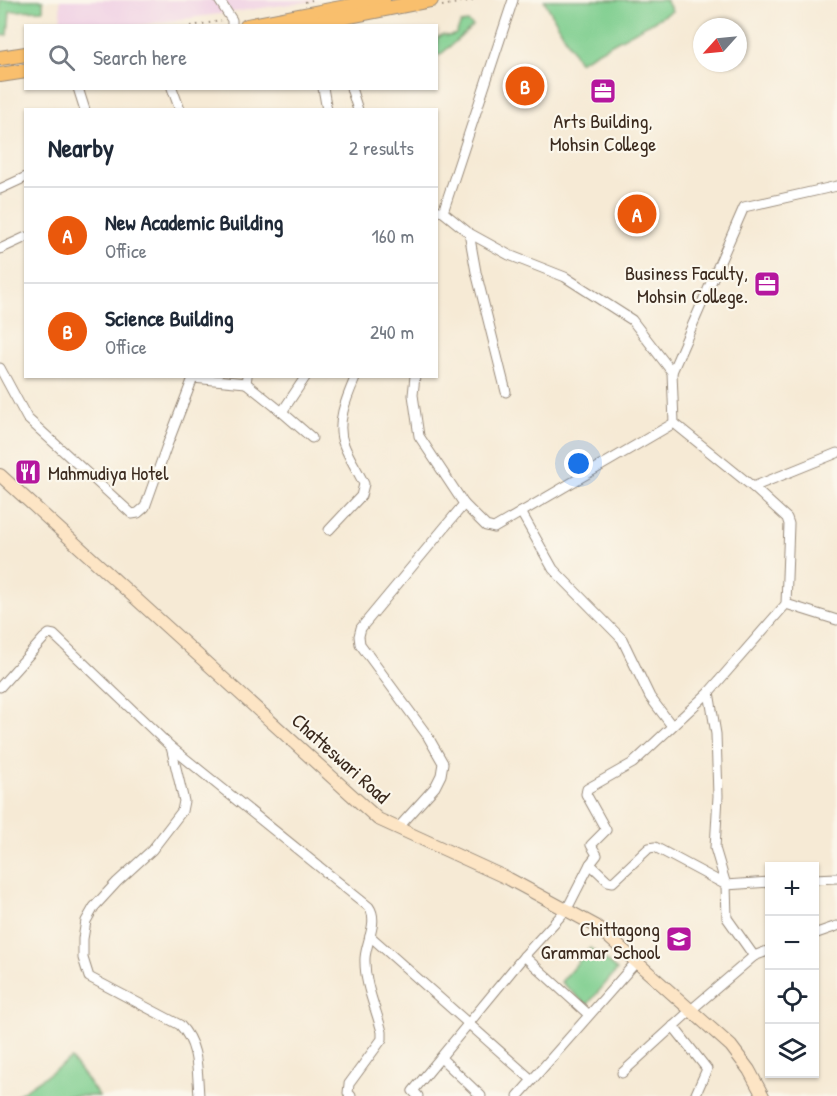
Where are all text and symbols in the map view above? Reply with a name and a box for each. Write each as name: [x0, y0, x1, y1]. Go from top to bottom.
north arrow: [693, 18, 747, 72]
search box: [24, 24, 438, 90]
icon: search: [45, 41, 78, 74]
text: Search here: [93, 42, 187, 72]
pin: B: [506, 64, 544, 109]
office icon: Arts Building, Mohsin College: [588, 76, 618, 106]
place label: Arts Building, Mohsin College: [550, 107, 656, 157]
text: Nearby: [48, 130, 114, 165]
text: 2 results: [349, 134, 414, 161]
pin: A: [618, 192, 656, 236]
text: New Academic Building: [105, 207, 283, 237]
text: A: [63, 222, 72, 249]
text: 160 m: [372, 222, 414, 249]
text: Office: [105, 237, 147, 264]
place label: Business Faculty, Mohsin College.: [625, 259, 748, 309]
office icon: Business Faculty, Mohsin College.: [752, 269, 782, 299]
text: Science Building: [105, 303, 234, 333]
text: B: [62, 318, 73, 345]
text: 240 m: [370, 318, 414, 345]
text: Office: [105, 333, 147, 360]
your location: [564, 449, 593, 478]
restaurant icon: Mahmudiya Hotel: [13, 457, 43, 487]
place label: Mahmudiya Hotel: [48, 459, 169, 486]
street label: Chatteswari Road: [286, 707, 396, 809]
map controls: [765, 862, 819, 1078]
button: +: [765, 862, 819, 916]
place label: Chittagong Grammar School: [541, 915, 661, 965]
button: −: [765, 916, 819, 970]
school or university icon: Chittagong Grammar School: [664, 924, 694, 954]
button: locate: [765, 970, 819, 1024]
button: layers: [765, 1024, 819, 1078]

